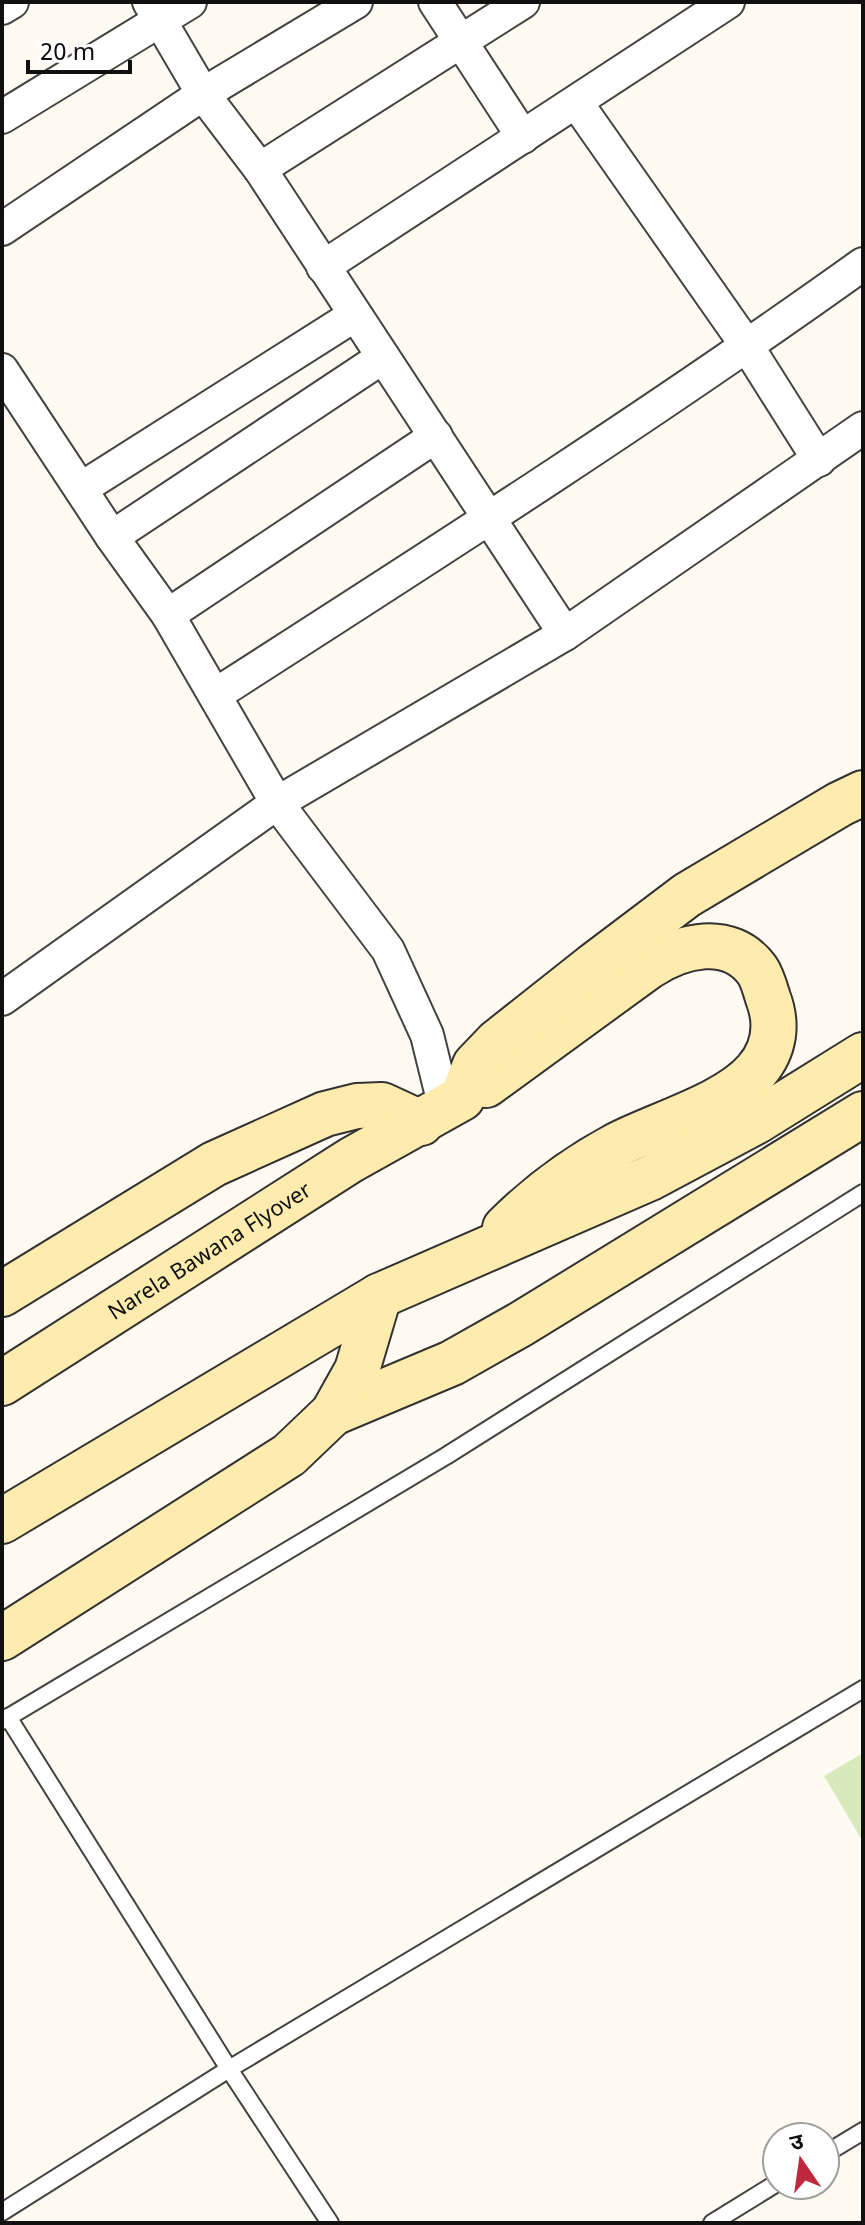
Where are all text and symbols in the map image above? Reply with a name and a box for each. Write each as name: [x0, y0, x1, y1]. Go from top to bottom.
scale bar: [28, 24, 130, 74]
text: 20 m: [40, 38, 95, 70]
street label: Narela Bawana Flyover: [103, 1177, 318, 1328]
north arrow: [761, 2121, 841, 2201]
text: उ: [788, 2128, 808, 2160]

